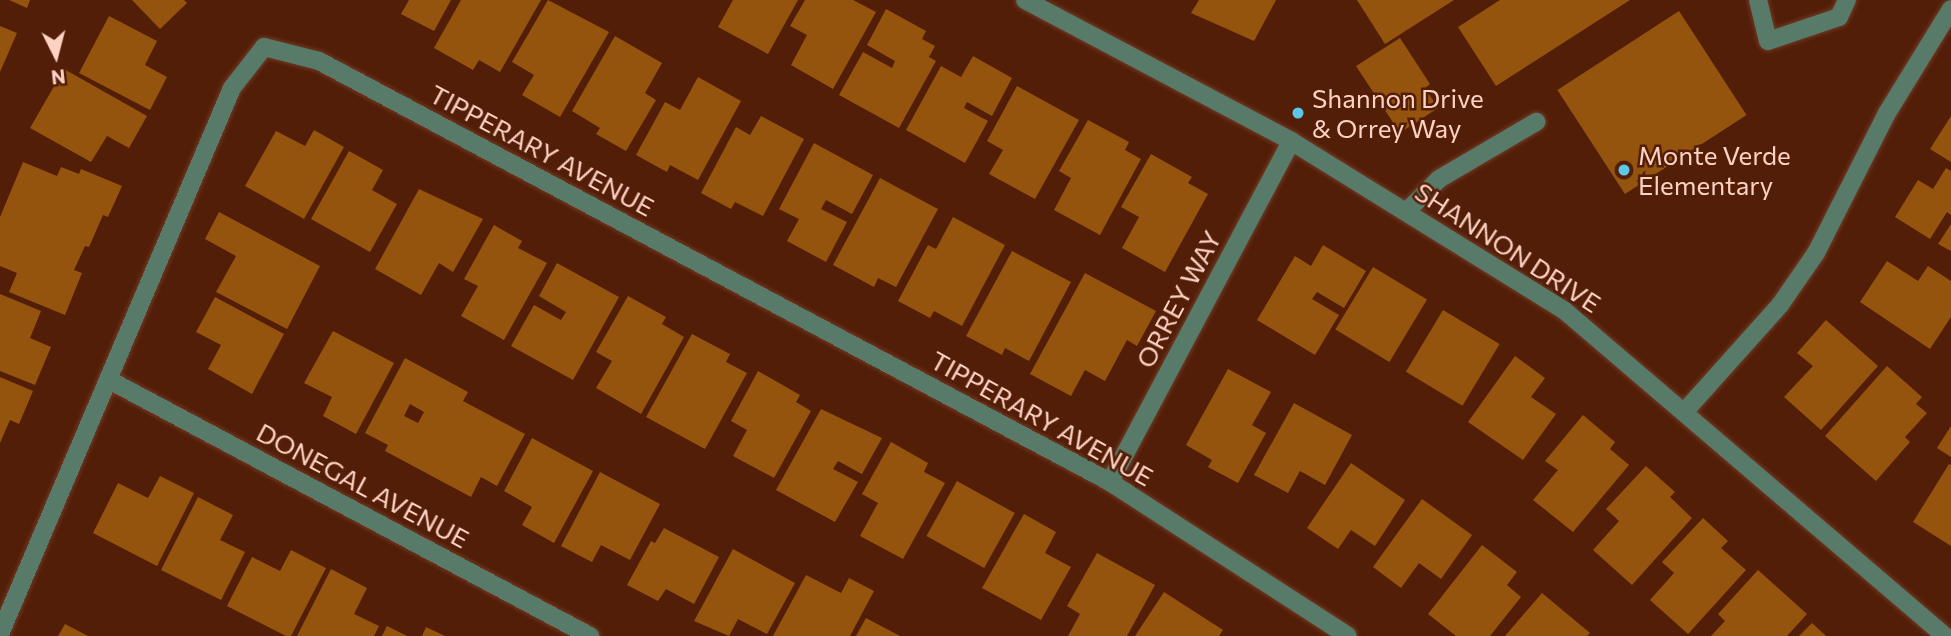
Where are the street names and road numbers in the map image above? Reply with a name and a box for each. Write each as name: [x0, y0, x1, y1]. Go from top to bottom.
street label: TIPPERARY AVENUE: [425, 78, 659, 222]
street label: SHANNON DRIVE: [1409, 175, 1607, 319]
street label: ORREY WAY: [1129, 225, 1227, 373]
street label: TIPPERARY AVENUE: [925, 344, 1159, 492]
street label: DONEGAL AVENUE: [252, 416, 474, 554]

